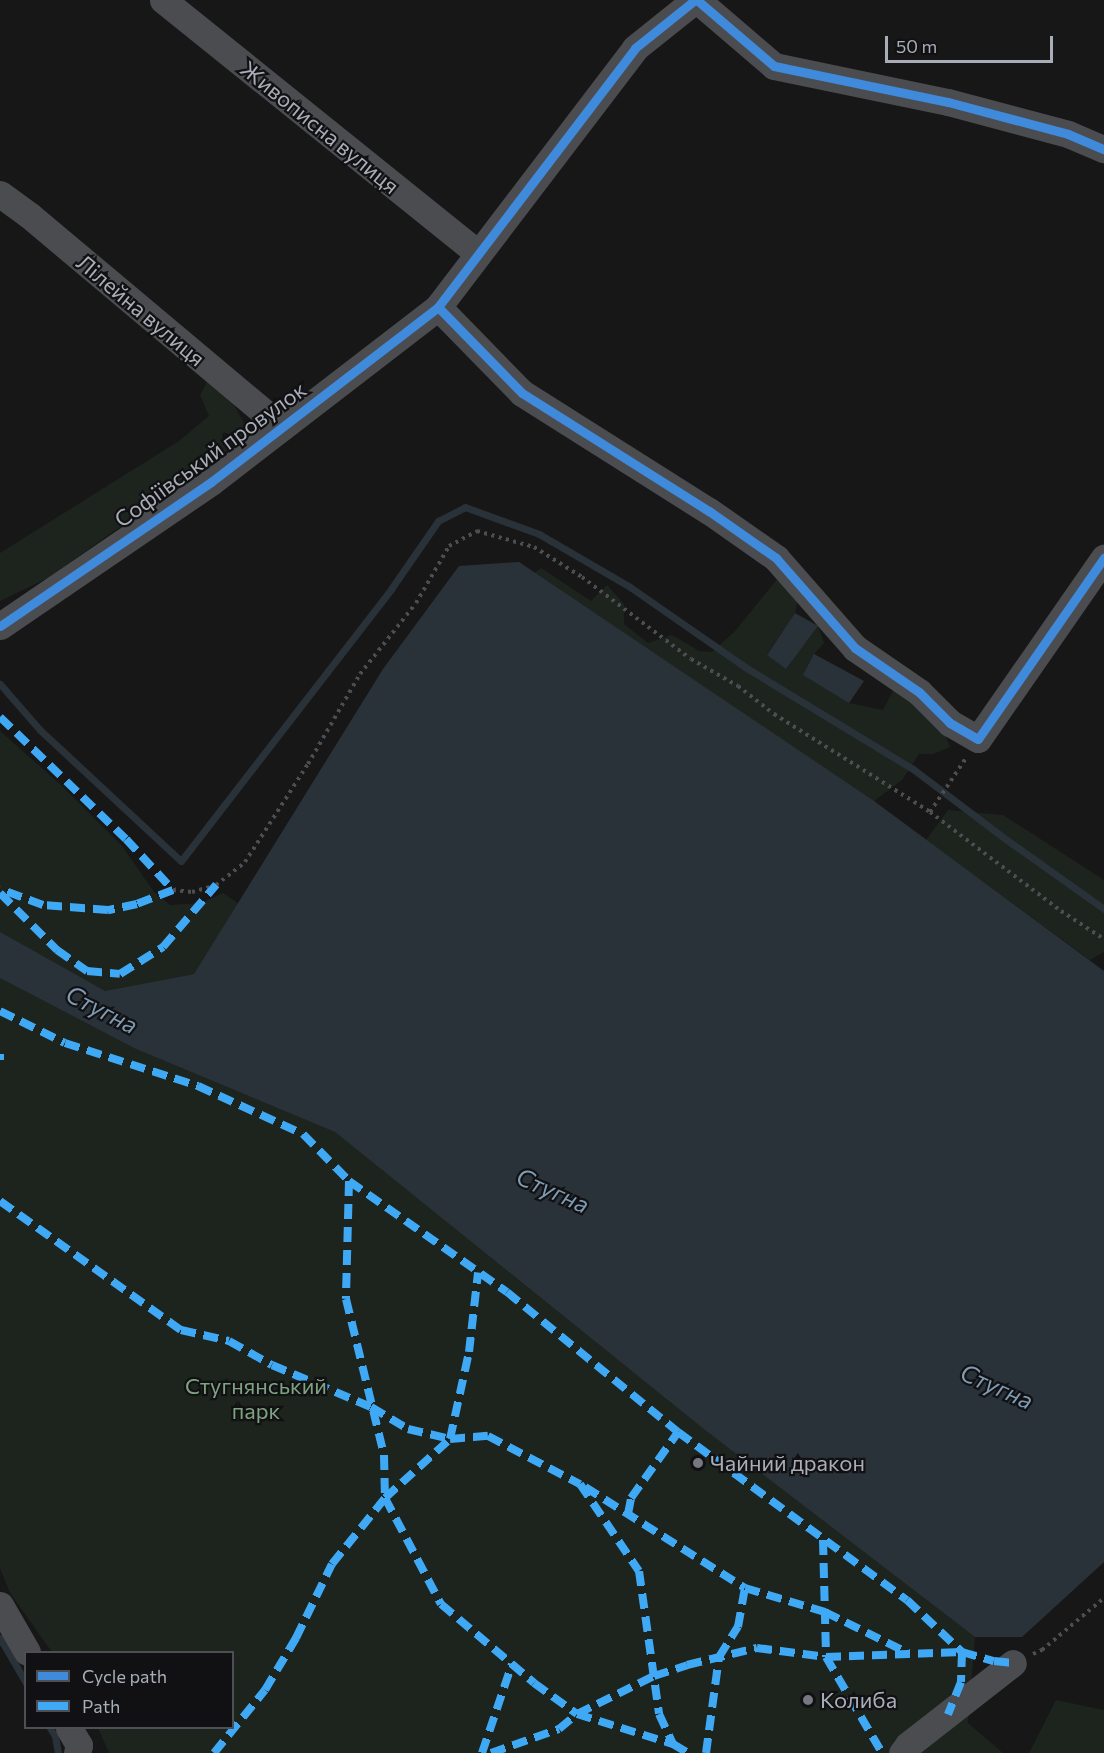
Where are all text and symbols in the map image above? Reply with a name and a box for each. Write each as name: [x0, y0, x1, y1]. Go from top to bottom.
scale bar: [888, 24, 1056, 62]
text: 50 m: [896, 35, 937, 57]
street label: Живописна вулиця: [235, 55, 405, 199]
street label: Лілейна вулиця: [72, 249, 210, 371]
street label: Софіївський провулок: [109, 376, 311, 532]
water label: Стугна: [61, 979, 143, 1039]
water label: Стугна: [512, 1161, 594, 1219]
water label: Стугна: [956, 1357, 1038, 1415]
park label: Стугнянський парк: [185, 1372, 327, 1424]
place label: Чайний дракон: [710, 1450, 865, 1476]
marker: Чайний дракон: [691, 1456, 705, 1470]
legend: [24, 1651, 234, 1729]
text: Cycle path: [82, 1665, 167, 1687]
place label: Колиба: [820, 1687, 897, 1713]
marker: Колиба: [801, 1693, 815, 1707]
text: Path: [82, 1695, 120, 1717]

